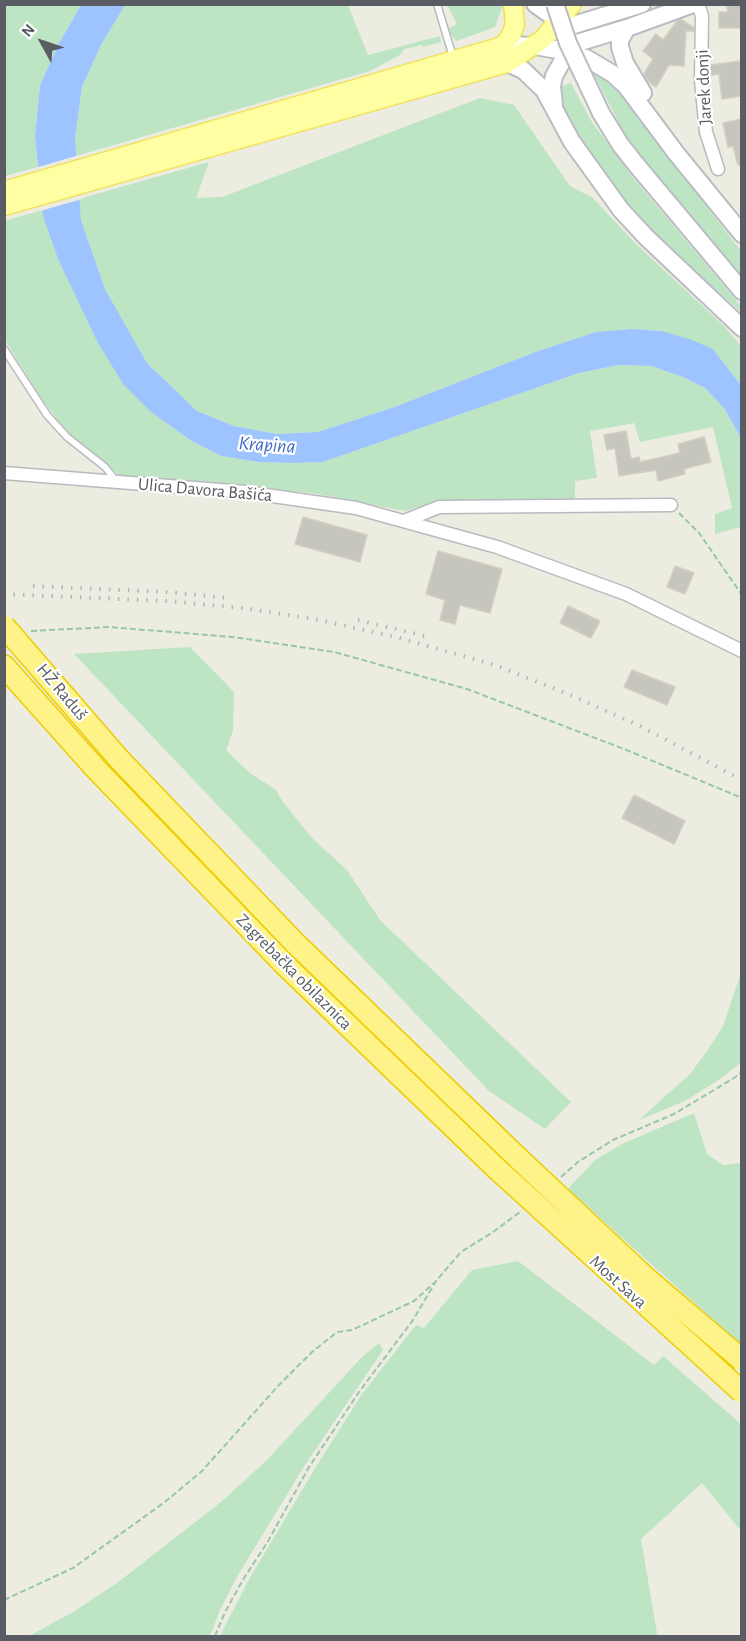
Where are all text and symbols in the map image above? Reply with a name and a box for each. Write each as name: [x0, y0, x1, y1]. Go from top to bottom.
north arrow: [12, 12, 72, 72]
text: N: [19, 21, 38, 40]
street label: Jarek donji: [691, 49, 717, 125]
water label: Krapina: [238, 431, 296, 459]
street label: Ulica Davora Bašića: [137, 473, 273, 507]
street label: HŽ Raduš: [32, 659, 92, 725]
street label: Zagrebačka obilaznica: [231, 909, 357, 1035]
street label: Most Sava: [585, 1251, 651, 1313]

